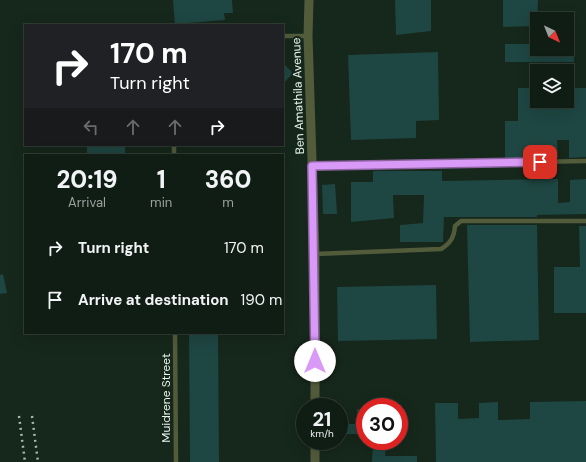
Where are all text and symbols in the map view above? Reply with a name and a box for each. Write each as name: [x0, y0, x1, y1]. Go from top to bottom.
north arrow: [530, 12, 574, 56]
map controls: [530, 12, 574, 108]
text: 170 m: [110, 35, 188, 72]
street label: Ben Amathila Avenue: [288, 37, 308, 155]
icon: right: [44, 40, 96, 92]
button: layers: [530, 64, 574, 108]
text: Turn right: [110, 71, 190, 95]
icon: left: [80, 116, 102, 138]
icon: ahead: [122, 116, 144, 138]
icon: ahead: [164, 116, 186, 138]
icon: right: [206, 116, 228, 138]
pin: [523, 145, 557, 179]
icon: arrive: [529, 151, 551, 173]
text: 20:19: [57, 164, 118, 195]
text: 1: [157, 164, 166, 195]
text: 360: [205, 164, 251, 195]
text: Arrival: [68, 194, 106, 211]
text: min: [150, 194, 172, 211]
text: m: [222, 194, 234, 211]
icon: right: [44, 237, 66, 259]
text: Turn right: [78, 238, 149, 258]
text: 170 m: [224, 238, 264, 258]
icon: arrive: [44, 289, 66, 311]
text: Arrive at destination: [78, 290, 229, 310]
text: 190 m: [241, 290, 282, 310]
position arrow: [294, 340, 336, 382]
street label: Muidrene Street: [158, 353, 174, 443]
speed limit sign: 30: [356, 398, 408, 450]
text: 21: [313, 406, 331, 432]
text: km/h: [310, 427, 334, 440]

